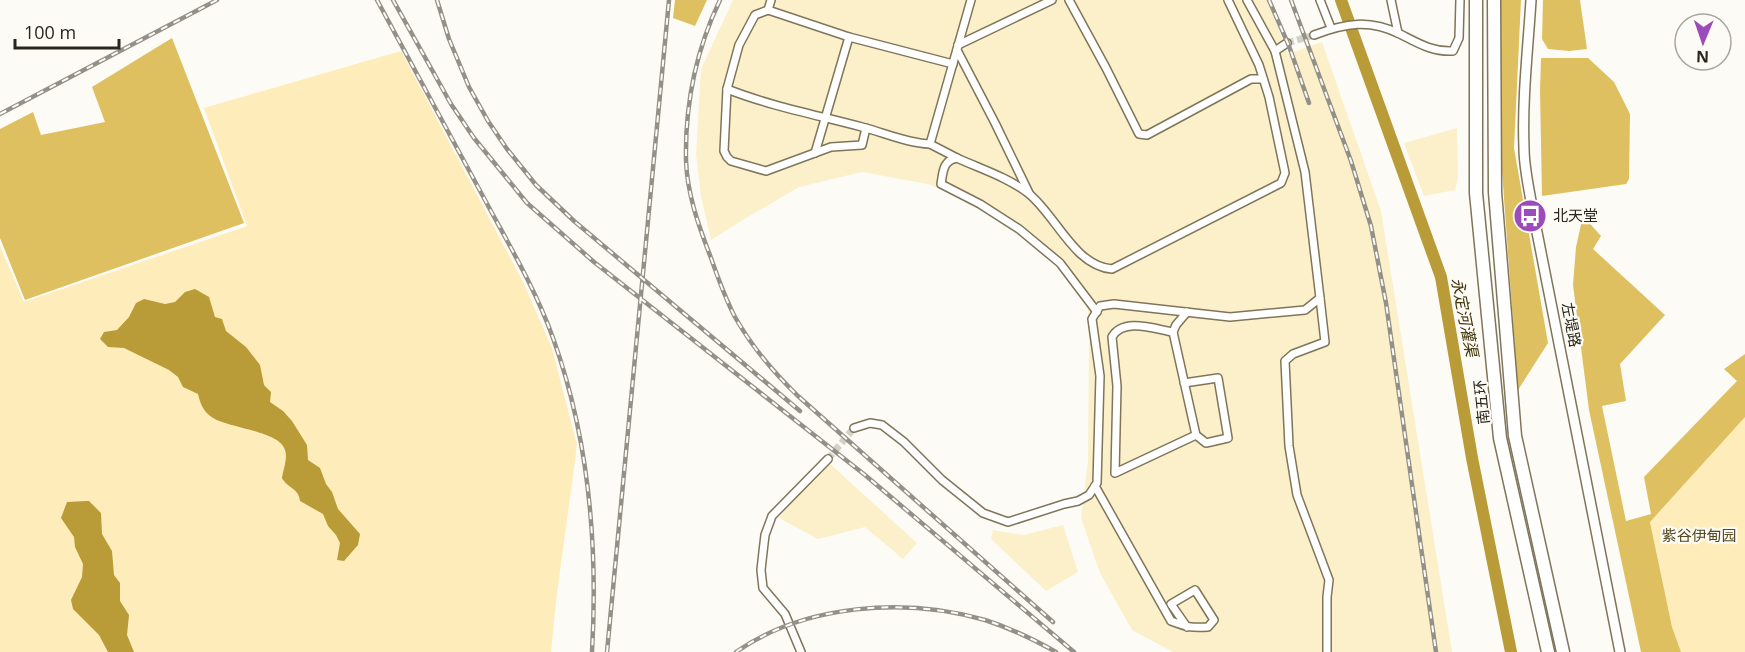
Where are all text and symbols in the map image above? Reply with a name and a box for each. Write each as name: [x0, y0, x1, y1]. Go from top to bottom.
scale bar: [15, 12, 118, 50]
north arrow: [1673, 12, 1733, 72]
text: 100 m: [24, 20, 76, 44]
text: N: [1696, 46, 1709, 68]
bus stop icon: 北天堂: [1512, 198, 1548, 234]
place label: 北天堂: [1553, 205, 1598, 225]
water label: 永定河灌渠: [1447, 276, 1484, 360]
street label: 左堤路: [1558, 301, 1586, 349]
street label: 南五环: [1469, 379, 1493, 426]
park label: 紫谷伊甸园: [1661, 525, 1737, 545]

